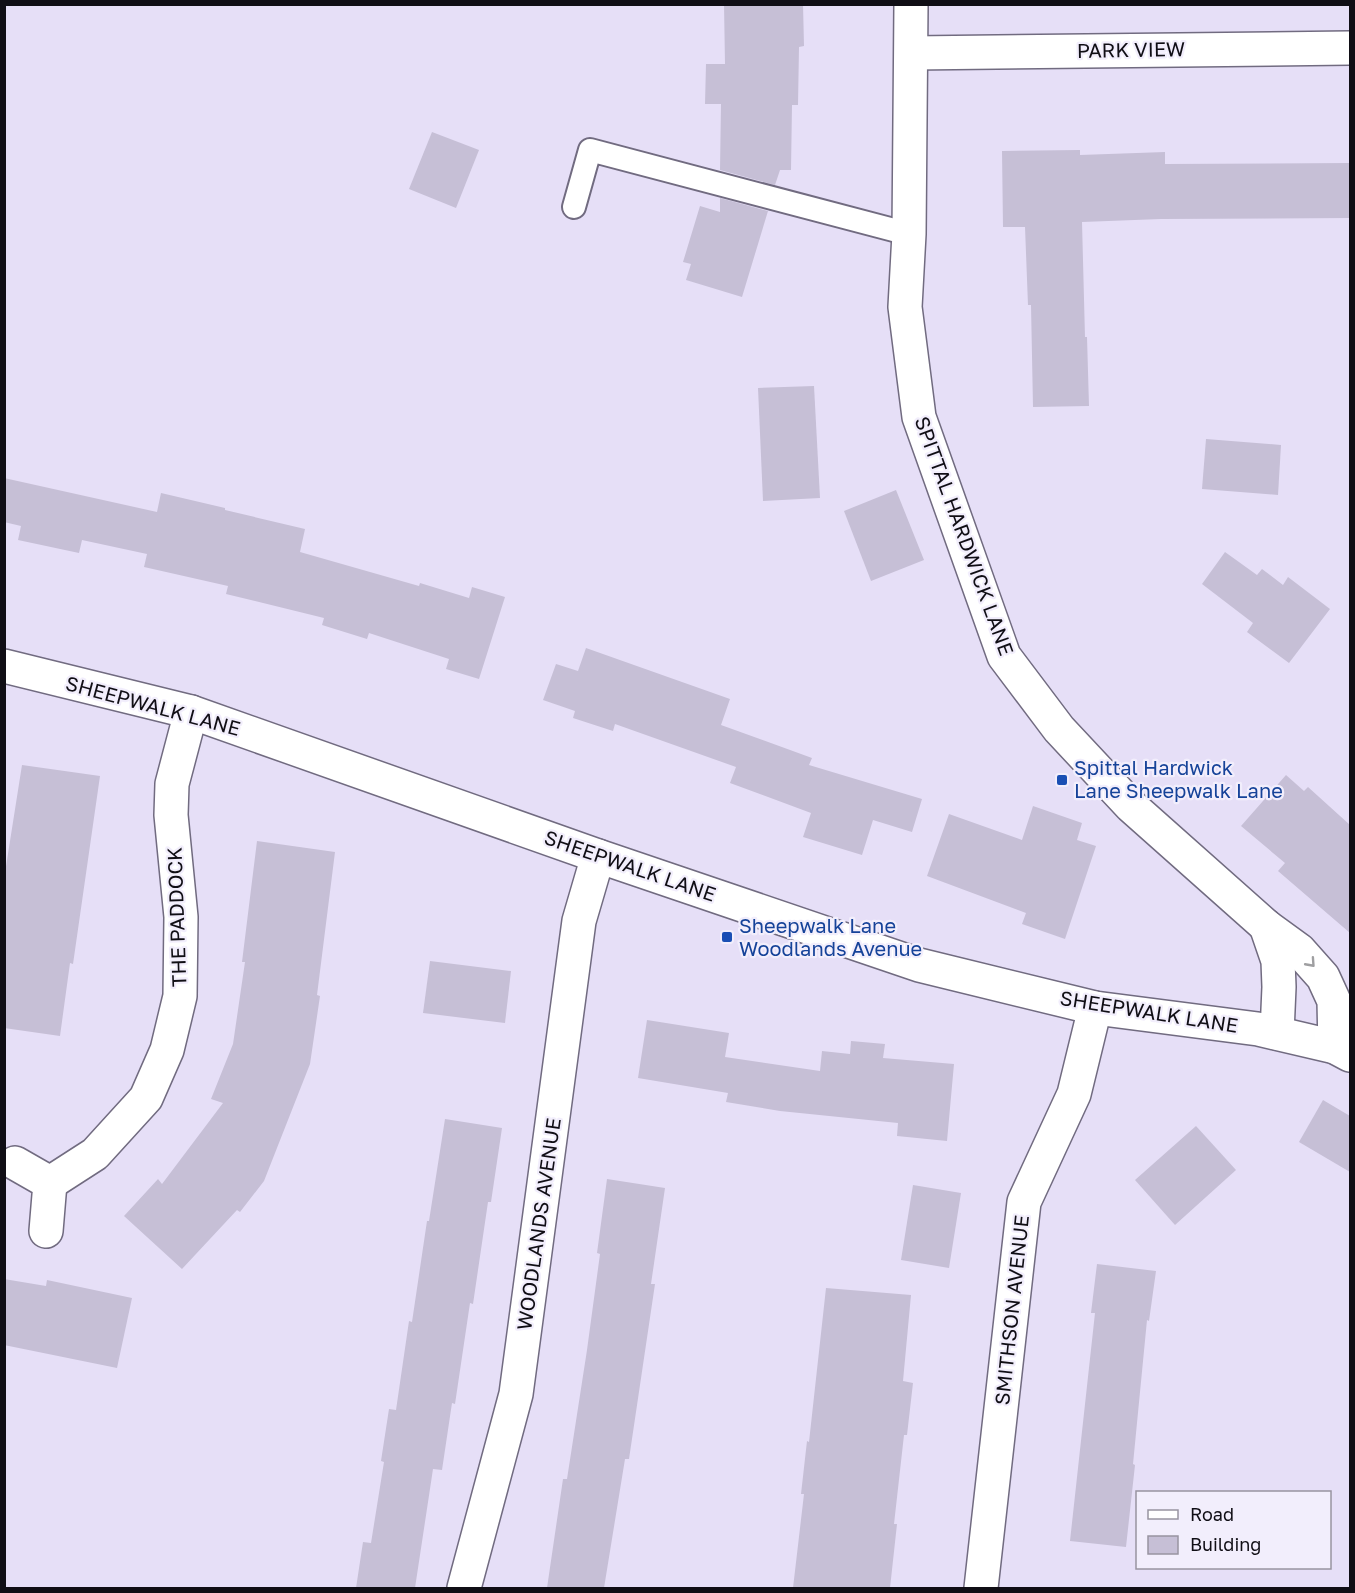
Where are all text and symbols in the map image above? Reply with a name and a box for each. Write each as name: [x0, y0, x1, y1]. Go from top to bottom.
street label: PARK VIEW: [1077, 36, 1185, 62]
street label: SPITTAL HARDWICK LANE: [910, 413, 1019, 658]
street label: SHEEPWALK LANE: [63, 670, 243, 740]
place label: Spittal Hardwick Lane Sheepwalk Lane: [1074, 755, 1283, 802]
marker: Spittal Hardwick Lane Sheepwalk Lane: [1055, 773, 1069, 787]
street label: SHEEPWALK LANE: [541, 824, 719, 906]
street label: THE PADDOCK: [162, 847, 190, 987]
place label: Sheepwalk Lane Woodlands Avenue: [739, 913, 922, 960]
marker: Sheepwalk Lane Woodlands Avenue: [720, 930, 734, 944]
one-way arrow: [1304, 957, 1315, 967]
street label: SHEEPWALK LANE: [1058, 985, 1240, 1037]
street label: WOODLANDS AVENUE: [511, 1116, 565, 1332]
street label: SMITHSON AVENUE: [989, 1214, 1033, 1406]
legend: [1136, 1491, 1331, 1569]
text: Road: [1190, 1503, 1234, 1525]
text: Building: [1190, 1533, 1261, 1555]

